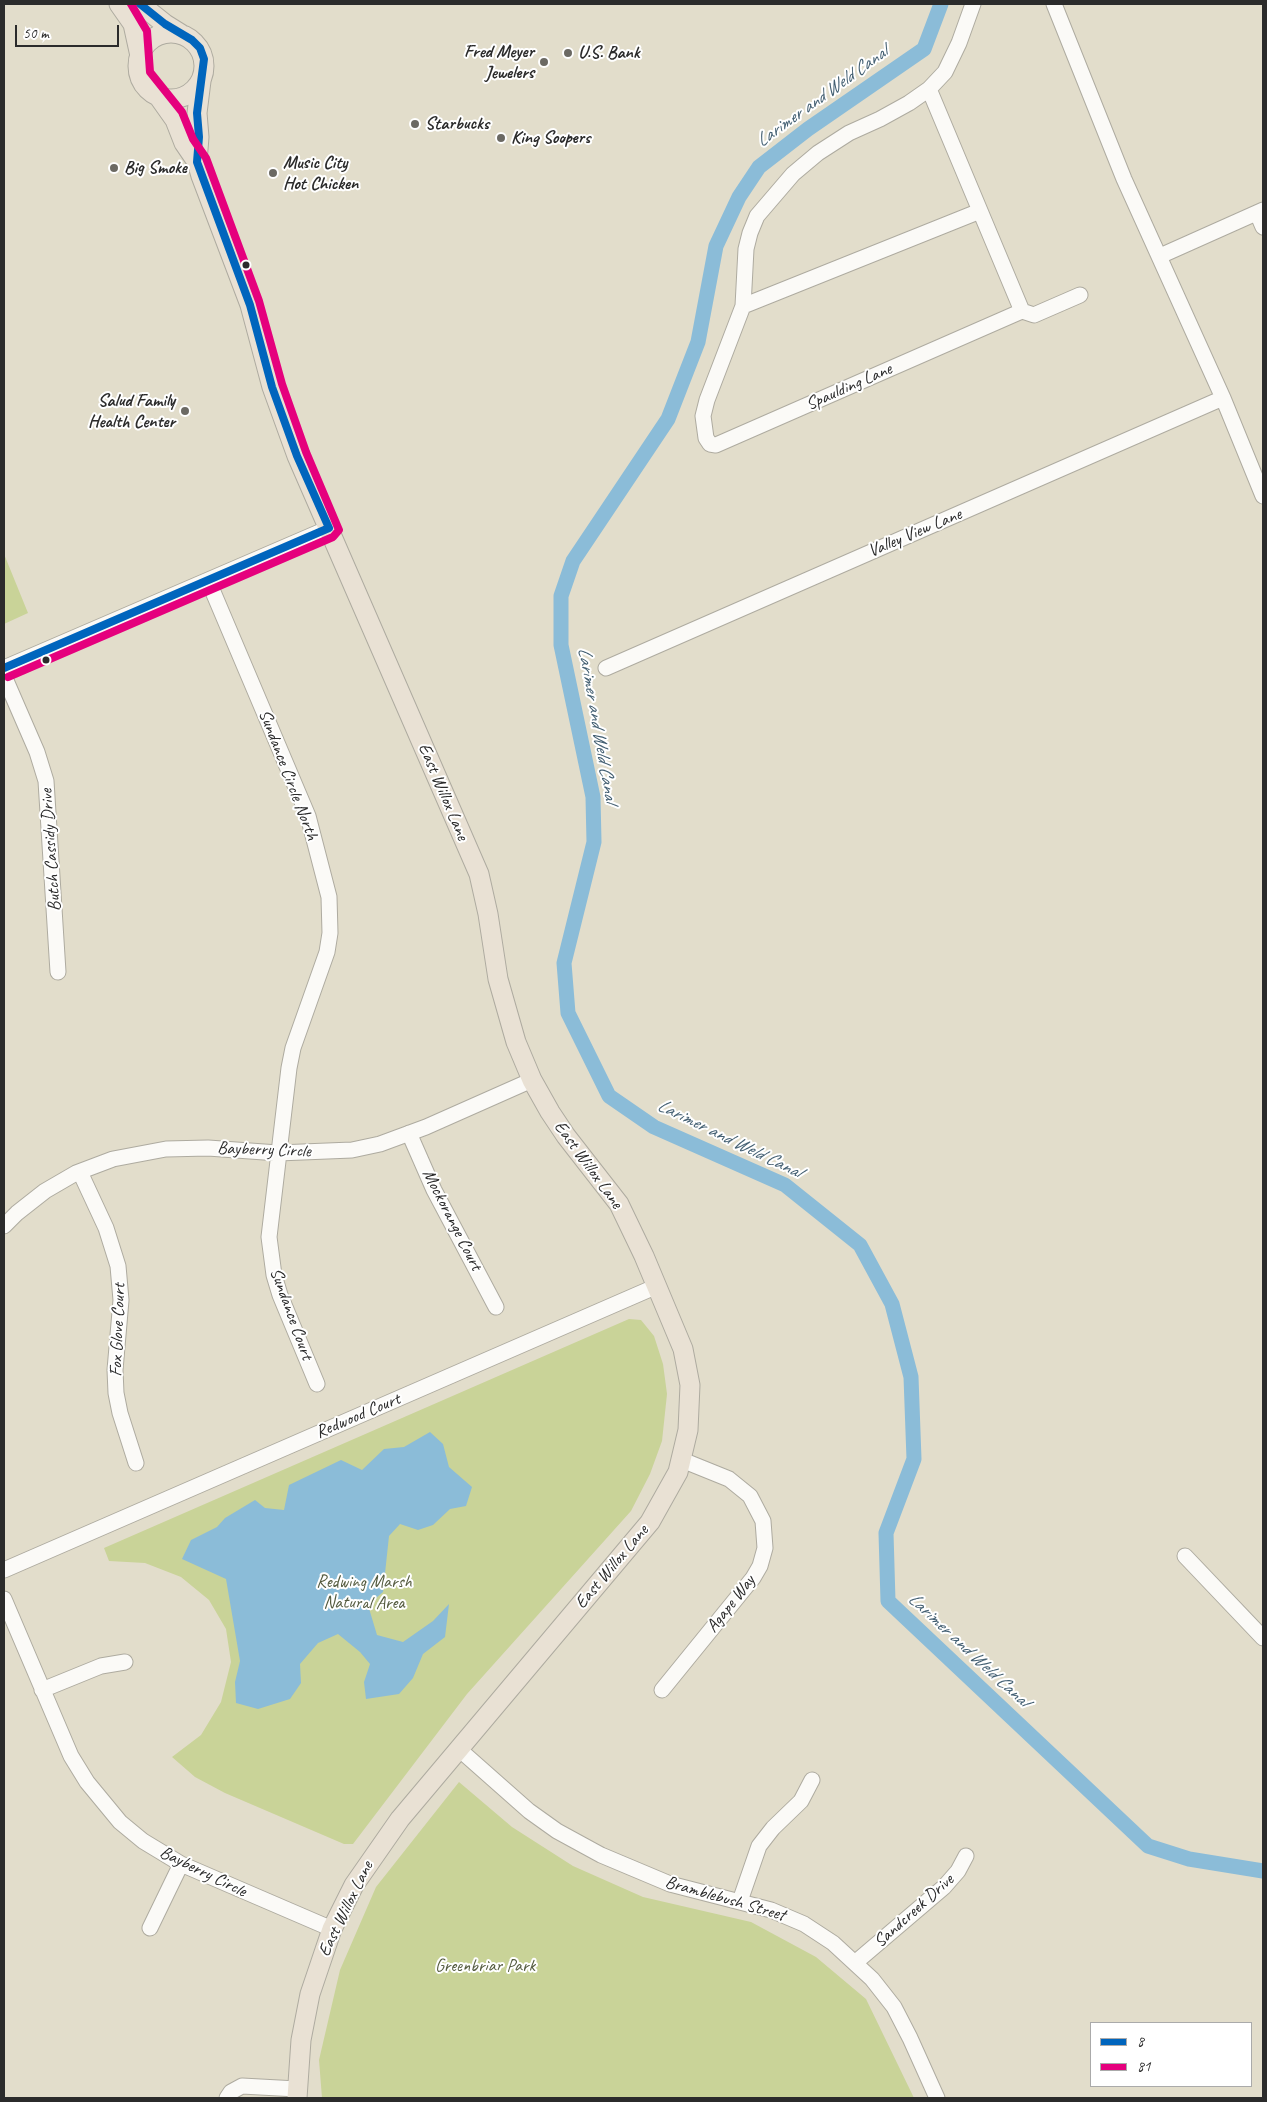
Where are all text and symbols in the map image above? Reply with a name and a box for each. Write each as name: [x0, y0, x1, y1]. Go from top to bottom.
scale bar: [18, 15, 121, 47]
text: 50 m: [23, 24, 49, 43]
place label: Fred Meyer Jewelers: [464, 41, 534, 84]
place label: U.S. Bank: [578, 42, 640, 64]
water label: Larimer and Weld Canal: [752, 42, 892, 152]
marker: U.S. Bank: [562, 47, 574, 59]
marker: Fred Meyer Jewelers: [538, 56, 550, 68]
place label: Starbucks: [425, 113, 489, 135]
marker: Starbucks: [409, 118, 421, 130]
place label: King Soopers: [511, 127, 590, 149]
marker: King Soopers: [495, 132, 507, 144]
place label: Music City Hot Chicken: [283, 152, 358, 194]
place label: Big Smoke: [124, 157, 187, 179]
marker: Big Smoke: [108, 162, 120, 174]
marker: Music City Hot Chicken: [267, 167, 279, 179]
unlabelled marker: [241, 260, 251, 270]
street label: Spaulding Lane: [803, 358, 895, 416]
place label: Salud Family Health Center: [88, 390, 175, 432]
marker: Salud Family Health Center: [179, 405, 191, 417]
street label: Valley View Lane: [865, 504, 965, 562]
water label: Larimer and Weld Canal: [572, 646, 622, 804]
unlabelled marker: [41, 655, 51, 665]
street label: Sundance Circle North: [253, 707, 323, 843]
street label: East Willox Lane: [413, 740, 473, 844]
street label: Butch Cassidy Drive: [36, 788, 66, 912]
water label: Larimer and Weld Canal: [653, 1094, 805, 1184]
street label: East Willox Lane: [549, 1117, 627, 1213]
street label: Bayberry Circle: [217, 1138, 311, 1162]
street label: Mockorange Court: [417, 1166, 487, 1274]
street label: Sundance Court: [264, 1265, 318, 1363]
street label: Fox Glove Court: [106, 1283, 130, 1377]
street label: Redwood Court: [312, 1389, 404, 1443]
street label: East Willox Lane: [571, 1521, 653, 1613]
park label: Redwing Marsh Natural Area: [316, 1571, 412, 1614]
street label: Agape Way: [702, 1571, 760, 1637]
water label: Larimer and Weld Canal: [903, 1588, 1033, 1712]
street label: Bayberry Circle: [156, 1842, 250, 1902]
street label: East Willox Lane: [314, 1858, 378, 1960]
street label: Sandcreek Drive: [870, 1870, 958, 1952]
street label: Bramblebush Street: [662, 1872, 788, 1926]
park label: Greenbriar Park: [435, 1955, 535, 1977]
legend: [1090, 2022, 1252, 2087]
text: 8: [1137, 2032, 1144, 2051]
text: 81: [1137, 2057, 1151, 2076]

